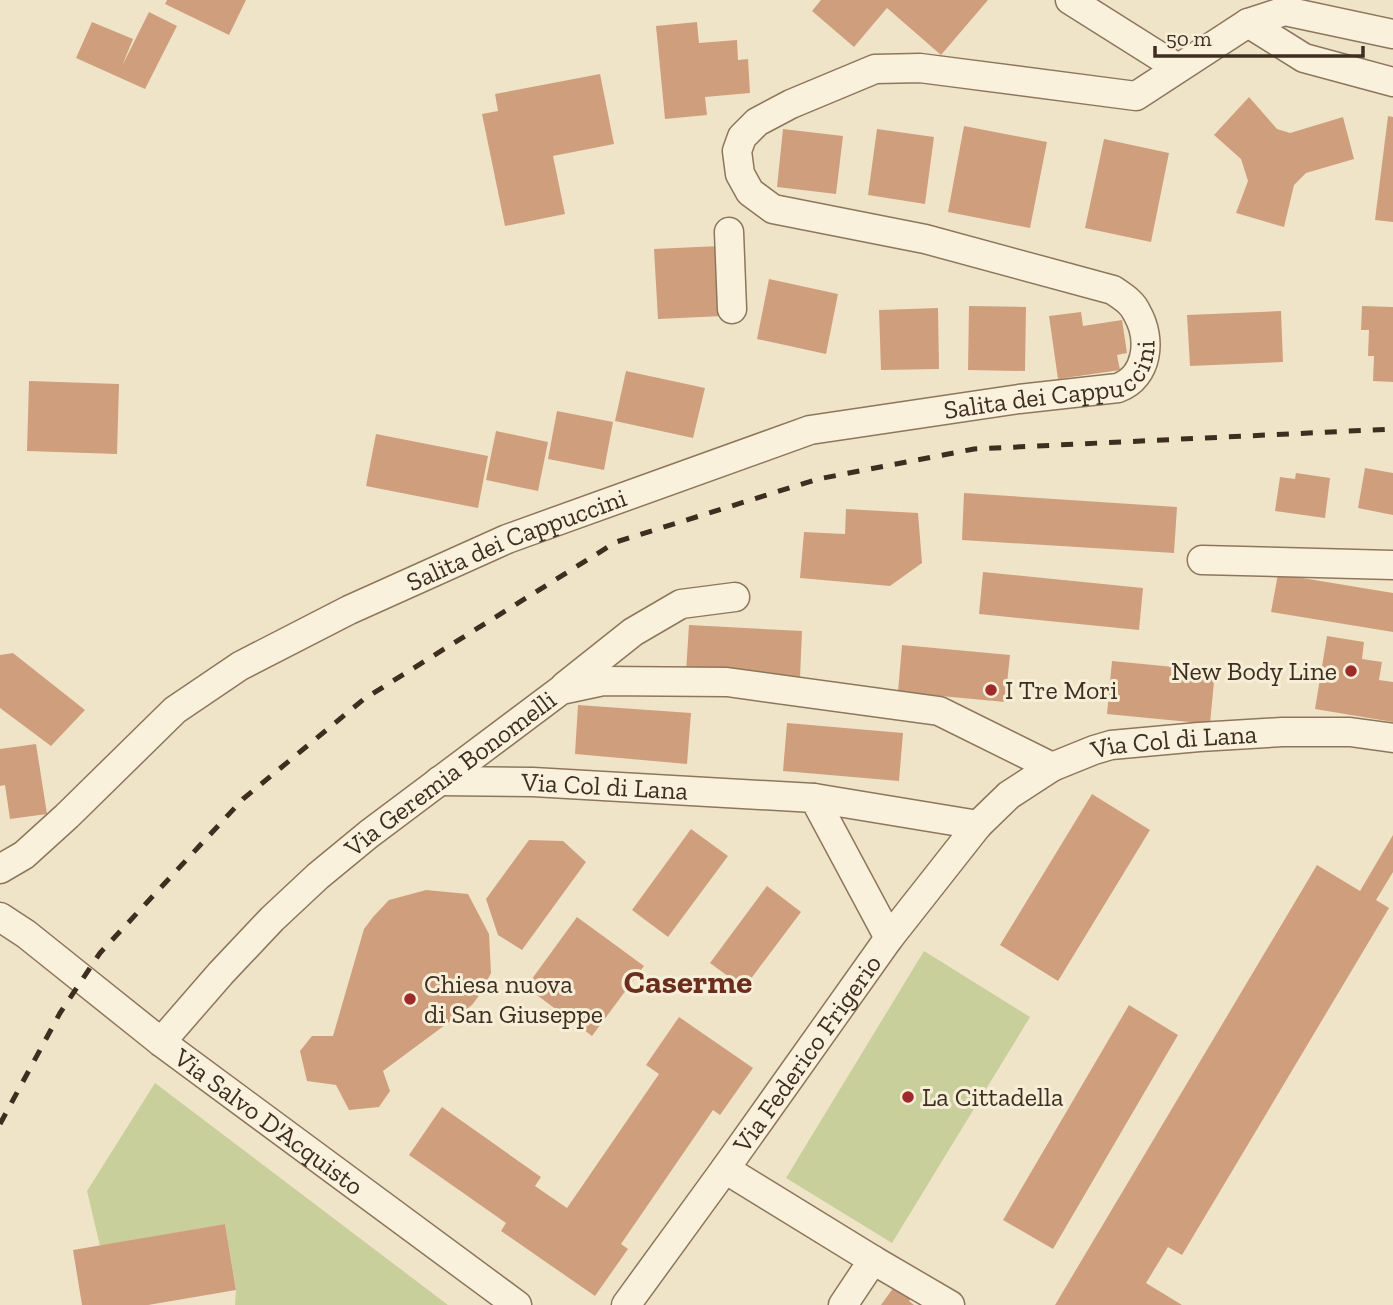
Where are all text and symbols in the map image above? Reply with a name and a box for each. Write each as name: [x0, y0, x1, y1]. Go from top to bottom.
scale bar: [1155, 14, 1363, 58]
text: 50 m: [1166, 26, 1212, 51]
street label: Salita dei Cappuccini: [941, 340, 1162, 426]
street label: Salita dei Cappuccini: [401, 481, 631, 598]
place label: New Body Line: [1171, 655, 1337, 687]
marker: New Body Line: [1343, 663, 1359, 679]
place label: I Tre Mori: [1005, 674, 1117, 706]
marker: I Tre Mori: [983, 682, 999, 698]
street label: Via Geremia Bonomelli: [337, 683, 562, 864]
street label: Via Col di Lana: [1086, 718, 1258, 766]
street label: Via Col di Lana: [520, 766, 689, 807]
street label: Via Federico Frigerio: [725, 948, 888, 1159]
district label: Caserme: [624, 962, 752, 1001]
place label: Chiesa nuova di San Giuseppe: [424, 968, 603, 1030]
marker: Chiesa nuova di San Giuseppe: [402, 991, 418, 1007]
street label: Via Salvo D'Acquisto: [167, 1041, 370, 1202]
place label: La Cittadella: [922, 1081, 1064, 1113]
marker: La Cittadella: [900, 1089, 916, 1105]

